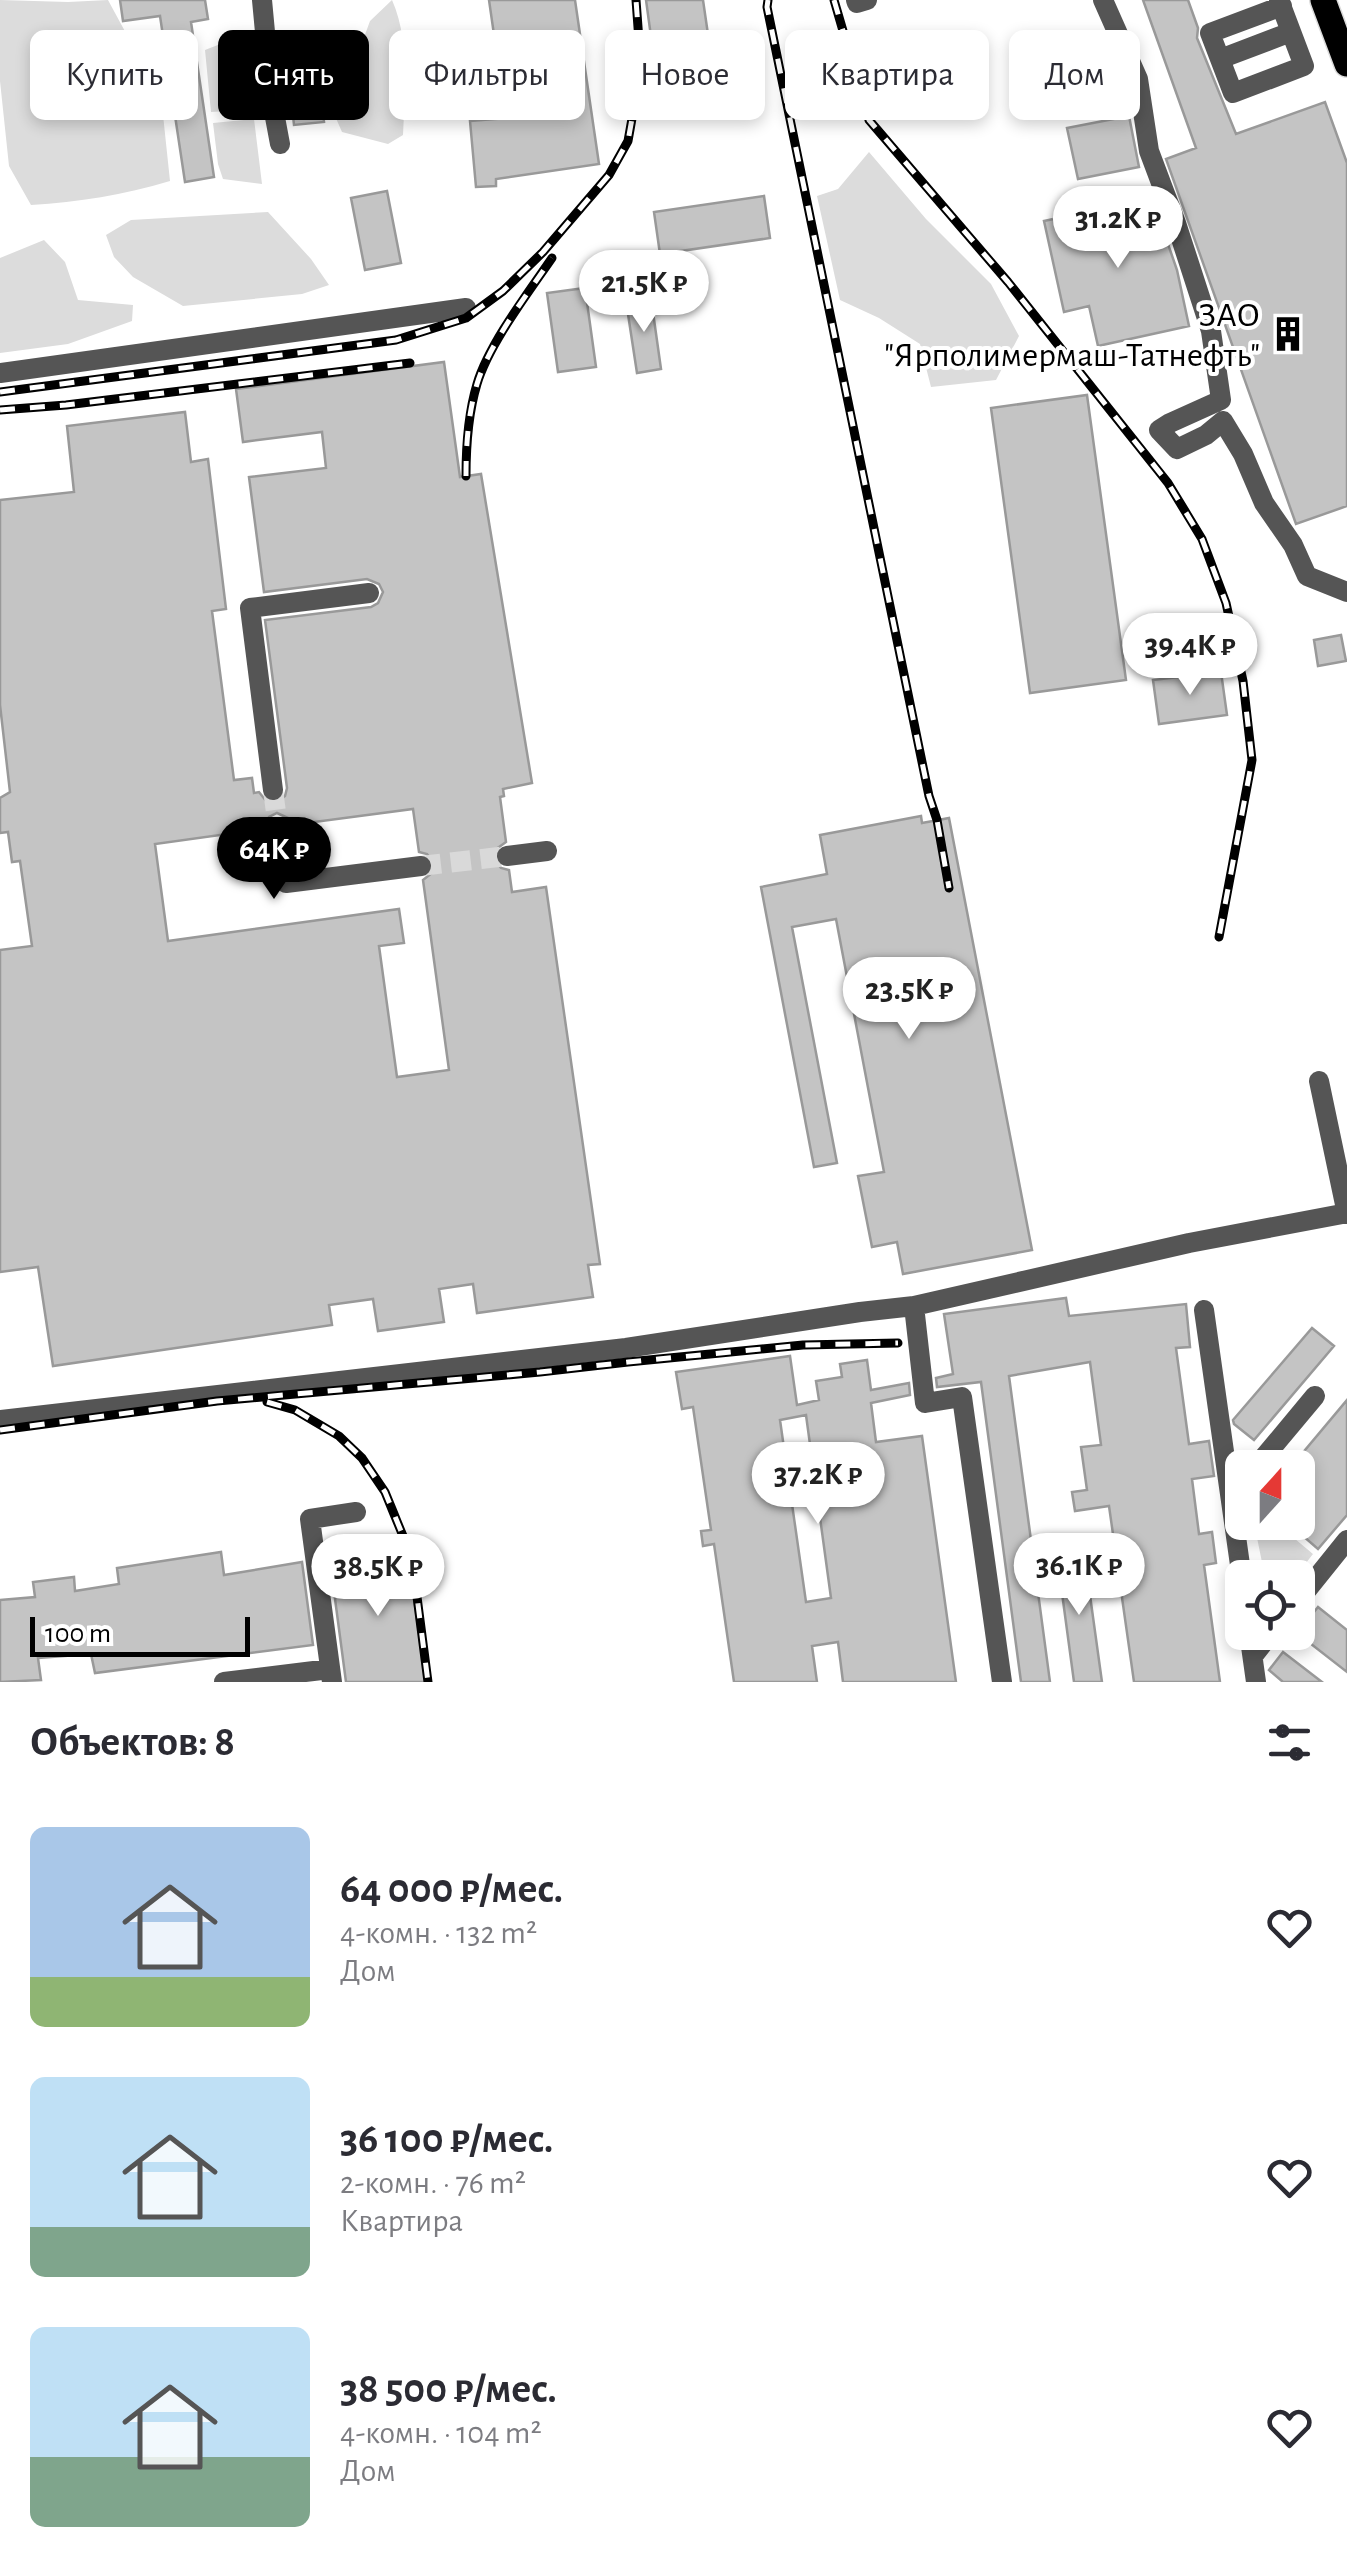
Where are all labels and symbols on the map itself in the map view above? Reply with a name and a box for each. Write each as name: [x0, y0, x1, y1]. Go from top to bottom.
pin: 31.2K ₽: [1026, 186, 1210, 271]
pin: 21.5K ₽: [552, 250, 736, 335]
place label: ЗАО "Ярполимермаш-Татнефть": [884, 298, 1260, 373]
building icon: ЗАО "Ярполимермаш-Татнефть": [1269, 315, 1307, 353]
pin: 39.4K ₽: [1098, 613, 1282, 698]
pin: 64K ₽: [204, 817, 344, 902]
pin: 23.5K ₽: [817, 957, 1001, 1042]
pin: 37.2K ₽: [726, 1442, 910, 1527]
north arrow: [1225, 1450, 1315, 1540]
pin: 36.1K ₽: [987, 1533, 1171, 1618]
pin: 38.5K ₽: [286, 1534, 470, 1619]
scale bar: [30, 1612, 250, 1656]

